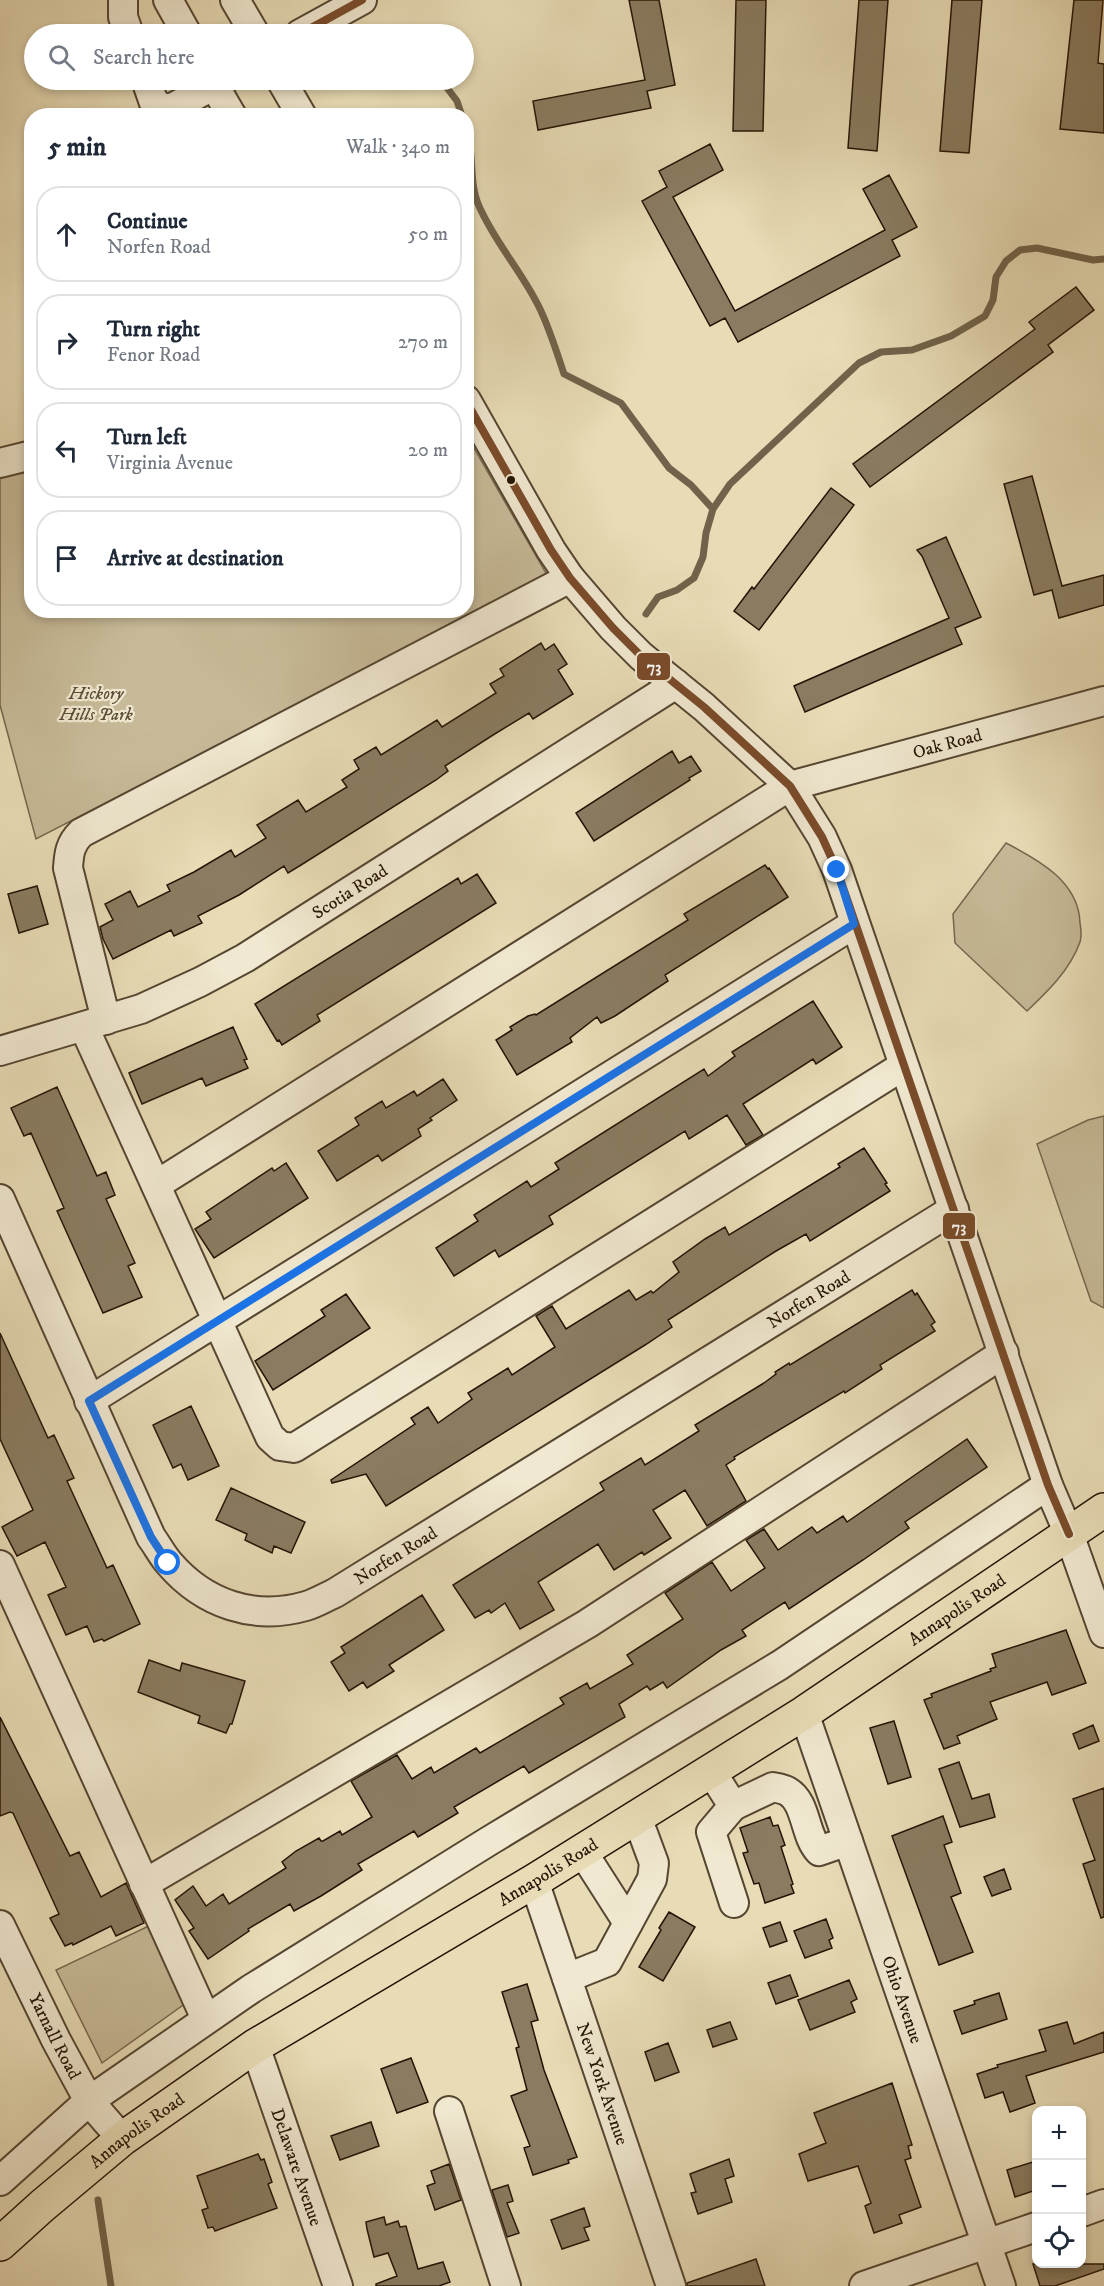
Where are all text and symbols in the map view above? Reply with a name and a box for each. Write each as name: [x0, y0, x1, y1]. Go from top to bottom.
search box: [24, 24, 474, 90]
icon: search: [45, 41, 78, 74]
text: Search here: [93, 44, 195, 71]
text: 5 min: [48, 131, 106, 164]
text: Walk · 340 m: [346, 135, 450, 160]
text: Continue: [107, 208, 188, 235]
icon: ahead: [50, 218, 83, 251]
text: 50 m: [408, 222, 448, 247]
text: Norfen Road: [107, 235, 211, 260]
text: Turn right: [107, 316, 200, 343]
icon: right: [50, 326, 83, 359]
text: 270 m: [398, 330, 448, 355]
text: Fenor Road: [107, 343, 200, 368]
text: Turn left: [107, 424, 187, 451]
icon: left: [50, 434, 83, 467]
text: 20 m: [408, 438, 448, 463]
text: Virginia Avenue: [107, 451, 233, 476]
unlabelled marker: [505, 474, 517, 486]
icon: arrive: [50, 542, 83, 575]
text: Arrive at destination: [107, 545, 284, 572]
line badge: 73: [636, 652, 671, 681]
text: 73: [647, 657, 661, 677]
park label: Hickory Hills Park: [58, 683, 133, 726]
street label: Oak Road: [911, 725, 984, 764]
route end: [823, 856, 849, 882]
street label: Scotia Road: [308, 860, 392, 924]
line badge: 73: [942, 1212, 976, 1240]
text: 73: [952, 1217, 966, 1237]
street label: Norfen Road: [764, 1266, 855, 1334]
street label: Norfen Road: [351, 1522, 442, 1590]
route start: [154, 1549, 180, 1575]
street label: Annapolis Road: [905, 1570, 1010, 1651]
street label: Annapolis Road: [495, 1834, 602, 1912]
street label: Ohio Avenue: [876, 1953, 927, 2047]
street label: Yarnall Road: [23, 1990, 85, 2083]
street label: New York Avenue: [571, 2020, 632, 2148]
street label: Annapolis Road: [85, 2089, 189, 2174]
street label: Delaware Avenue: [265, 2106, 326, 2229]
map controls: [1032, 2106, 1086, 2268]
button: +: [1032, 2106, 1086, 2160]
button: −: [1032, 2160, 1086, 2214]
button: locate: [1032, 2214, 1086, 2268]

